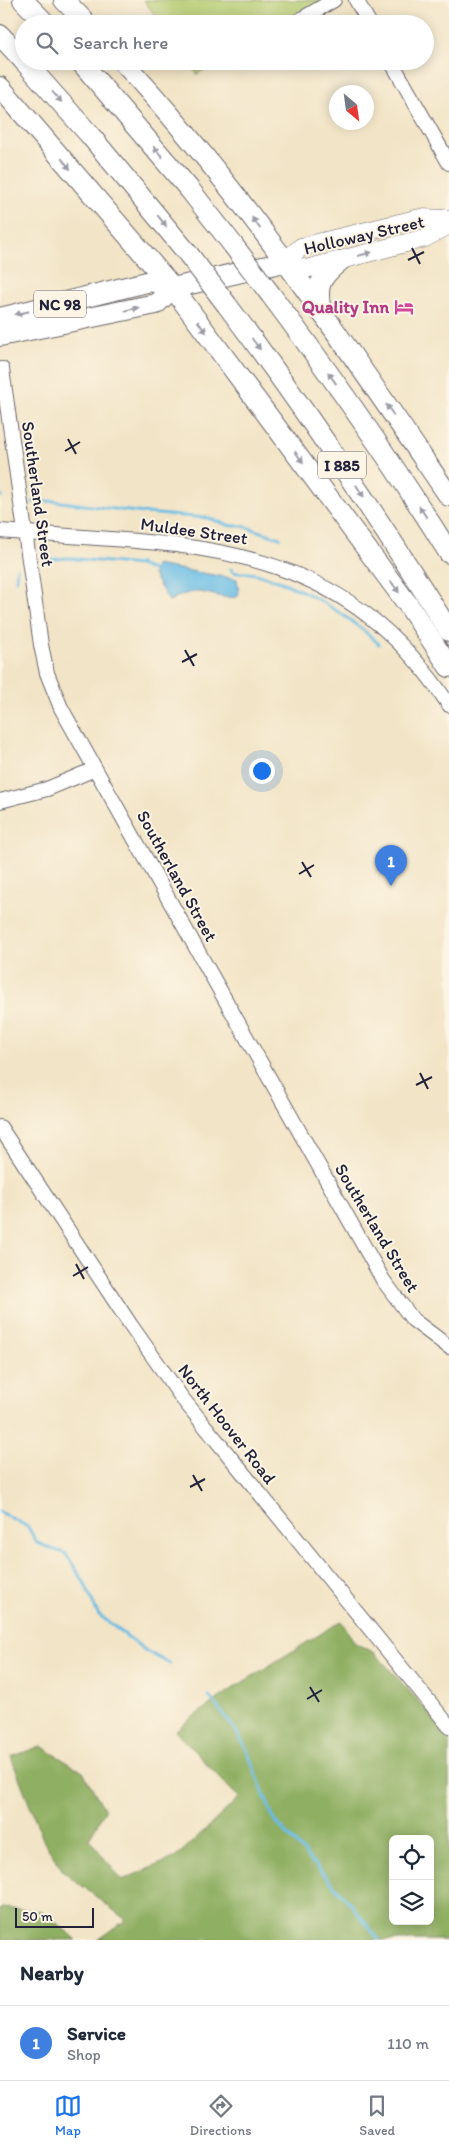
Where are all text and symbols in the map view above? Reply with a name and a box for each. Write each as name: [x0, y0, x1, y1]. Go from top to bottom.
search box: [15, 15, 434, 70]
icon: search: [33, 29, 61, 57]
text: Search here: [73, 31, 168, 54]
north arrow: [329, 85, 374, 130]
one-way arrow: [51, 91, 63, 103]
one-way arrow: [153, 146, 164, 159]
one-way arrow: [60, 157, 71, 170]
street label: Holloway Street: [302, 210, 427, 260]
one-way arrow: [157, 214, 168, 227]
one-way arrow: [250, 217, 261, 230]
one-way arrow: [358, 250, 373, 258]
road number: NC 98: [34, 290, 86, 318]
place label: Quality Inn: [302, 296, 389, 318]
hotel icon: Quality Inn: [393, 296, 415, 318]
one-way arrow: [124, 305, 139, 313]
one-way arrow: [15, 309, 30, 317]
one-way arrow: [197, 320, 207, 334]
one-way arrow: [251, 337, 262, 350]
one-way arrow: [327, 371, 337, 384]
one-way arrow: [386, 403, 395, 417]
street label: Southerland Street: [17, 420, 59, 568]
one-way arrow: [294, 450, 304, 464]
road number: I 885: [318, 452, 366, 478]
one-way arrow: [355, 485, 365, 498]
one-way arrow: [418, 506, 427, 519]
street label: Muldee Street: [139, 513, 249, 549]
one-way arrow: [390, 580, 400, 594]
your location: [249, 758, 275, 784]
street label: Southerland Street: [132, 807, 222, 946]
pin: 1: [375, 845, 407, 886]
street label: Southerland Street: [330, 1160, 424, 1297]
street label: North Hoover Road: [173, 1359, 281, 1489]
map controls: [389, 1835, 434, 1925]
button: locate: [389, 1835, 434, 1880]
button: layers: [389, 1880, 434, 1925]
scale bar: [15, 1905, 94, 1928]
text: 50 m: [22, 1908, 53, 1925]
text: Nearby: [20, 1960, 84, 1985]
text: Service: [67, 2022, 126, 2045]
text: 1: [32, 2034, 40, 2053]
text: 110 m: [387, 2034, 429, 2053]
text: Shop: [67, 2045, 101, 2064]
tab: Map: [54, 2092, 82, 2139]
tab: Directions: [190, 2092, 251, 2139]
tab: Saved: [359, 2092, 395, 2139]

